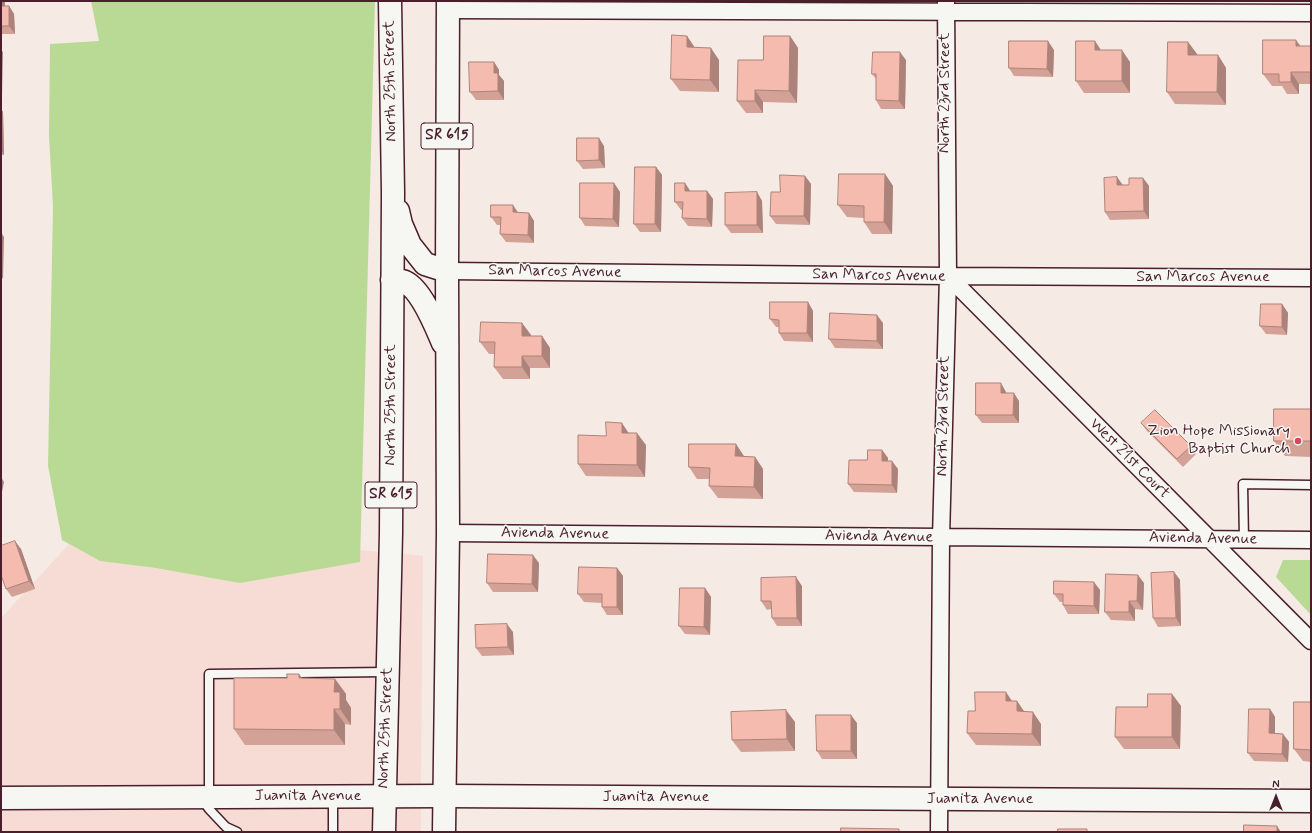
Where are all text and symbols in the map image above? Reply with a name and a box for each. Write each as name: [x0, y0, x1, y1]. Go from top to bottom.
street label: North 25th Street: [380, 20, 402, 142]
street label: North 23rd Street: [936, 33, 956, 153]
road number: SR 615: [421, 123, 473, 149]
street label: San Marcos Avenue: [488, 261, 622, 283]
street label: San Marcos Avenue: [812, 265, 946, 287]
street label: San Marcos Avenue: [1136, 268, 1270, 288]
street label: North 25th Street: [382, 344, 402, 466]
street label: North 23rd Street: [933, 356, 955, 476]
street label: West 21st Court: [1085, 415, 1173, 503]
place label: Zion Hope Missionary Baptist Church: [1147, 422, 1290, 460]
marker: Zion Hope Missionary Baptist Church: [1293, 436, 1303, 446]
road number: SR 615: [365, 482, 417, 508]
street label: Avienda Avenue: [501, 523, 609, 545]
street label: Avienda Avenue: [825, 526, 933, 548]
street label: Avienda Avenue: [1149, 528, 1257, 550]
street label: North 25th Street: [374, 667, 398, 789]
north arrow: [1256, 777, 1296, 817]
text: N: [1272, 778, 1280, 792]
street label: Juanita Avenue: [255, 787, 361, 807]
street label: Juanita Avenue: [603, 788, 709, 808]
street label: Juanita Avenue: [927, 790, 1033, 810]

